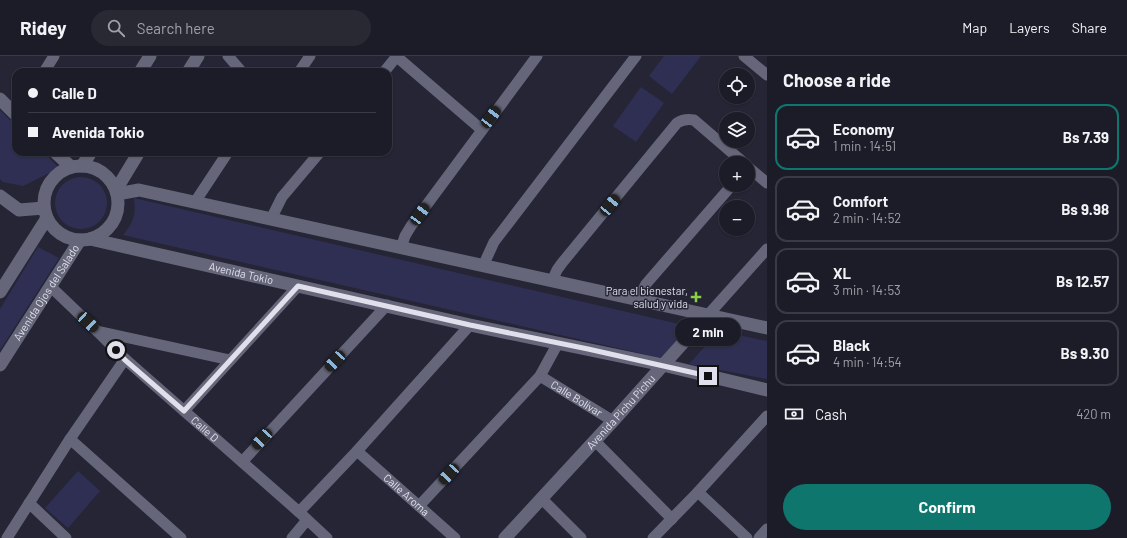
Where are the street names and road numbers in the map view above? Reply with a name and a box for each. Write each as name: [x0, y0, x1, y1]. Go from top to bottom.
street label: Avenida Ojos del Salado: [10, 242, 82, 343]
street label: Avenida Tokio: [208, 259, 275, 286]
street label: Avenida Pichu Pichu: [583, 372, 657, 452]
street label: Calle Bolívar: [549, 377, 605, 419]
street label: Calle D: [189, 413, 222, 444]
street label: Calle Aroma: [381, 471, 432, 518]

